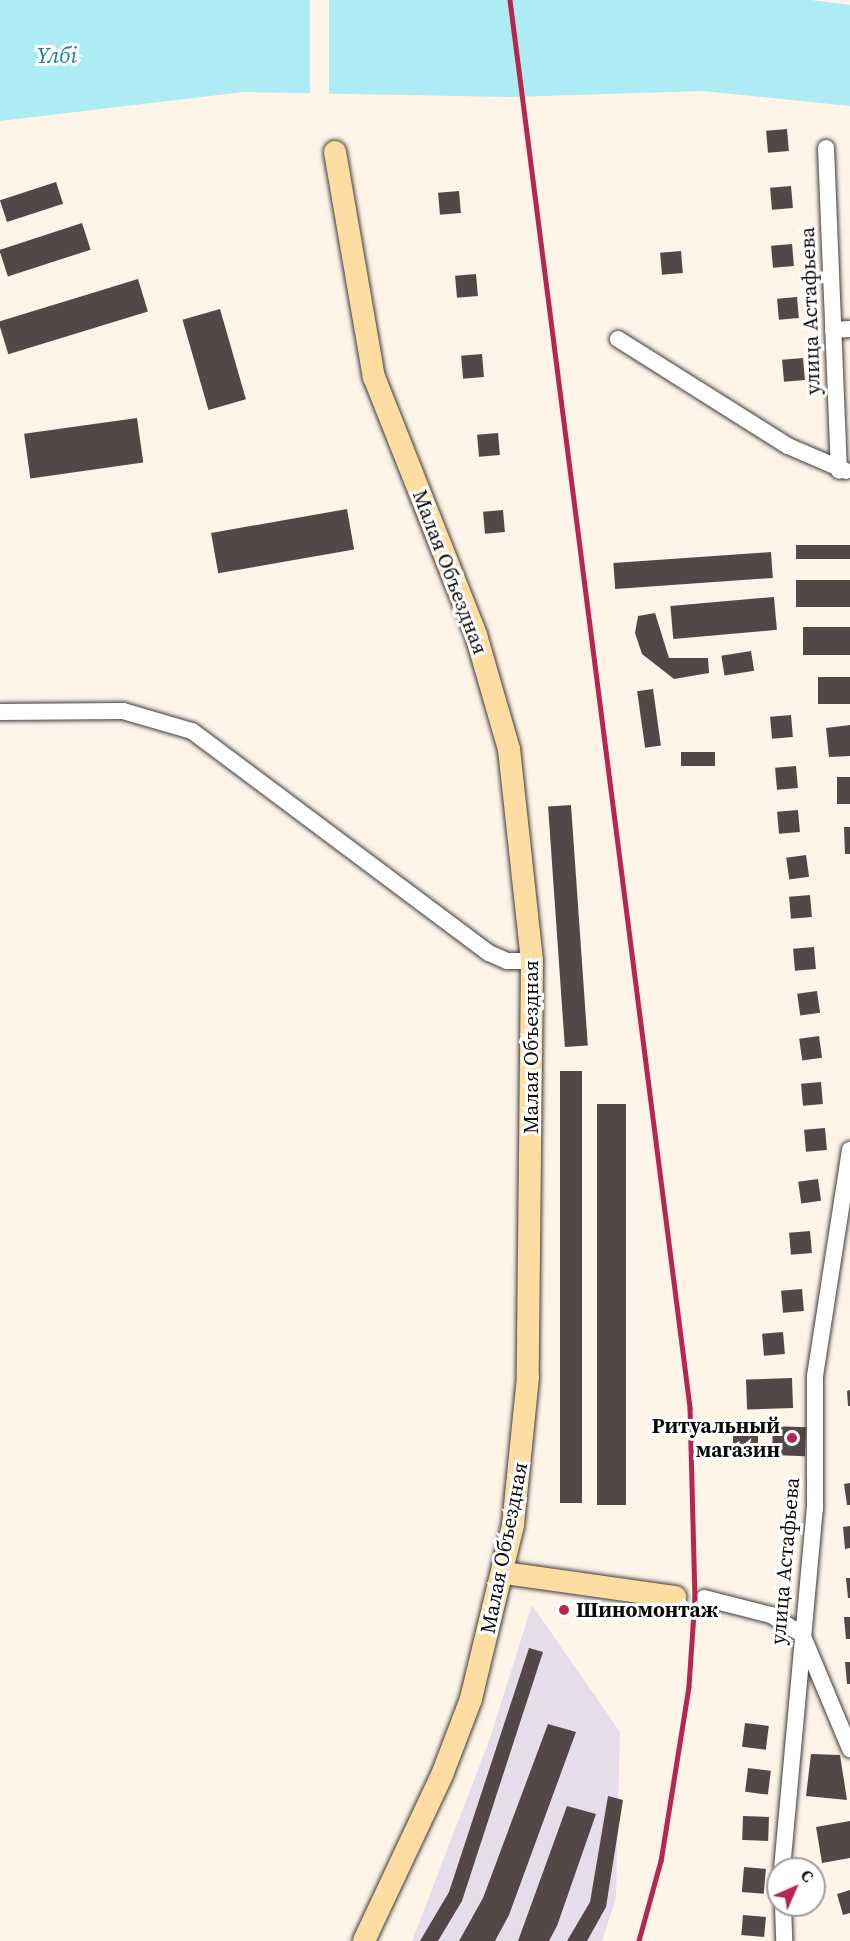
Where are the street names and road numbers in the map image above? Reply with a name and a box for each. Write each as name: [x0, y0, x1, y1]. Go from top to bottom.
street label: улица Астафьева: [794, 227, 826, 395]
street label: Малая Объездная: [407, 486, 493, 658]
street label: Малая Объездная: [518, 960, 544, 1134]
street label: Малая Объездная: [475, 1460, 533, 1636]
street label: улица Астафьева: [765, 1476, 805, 1646]

